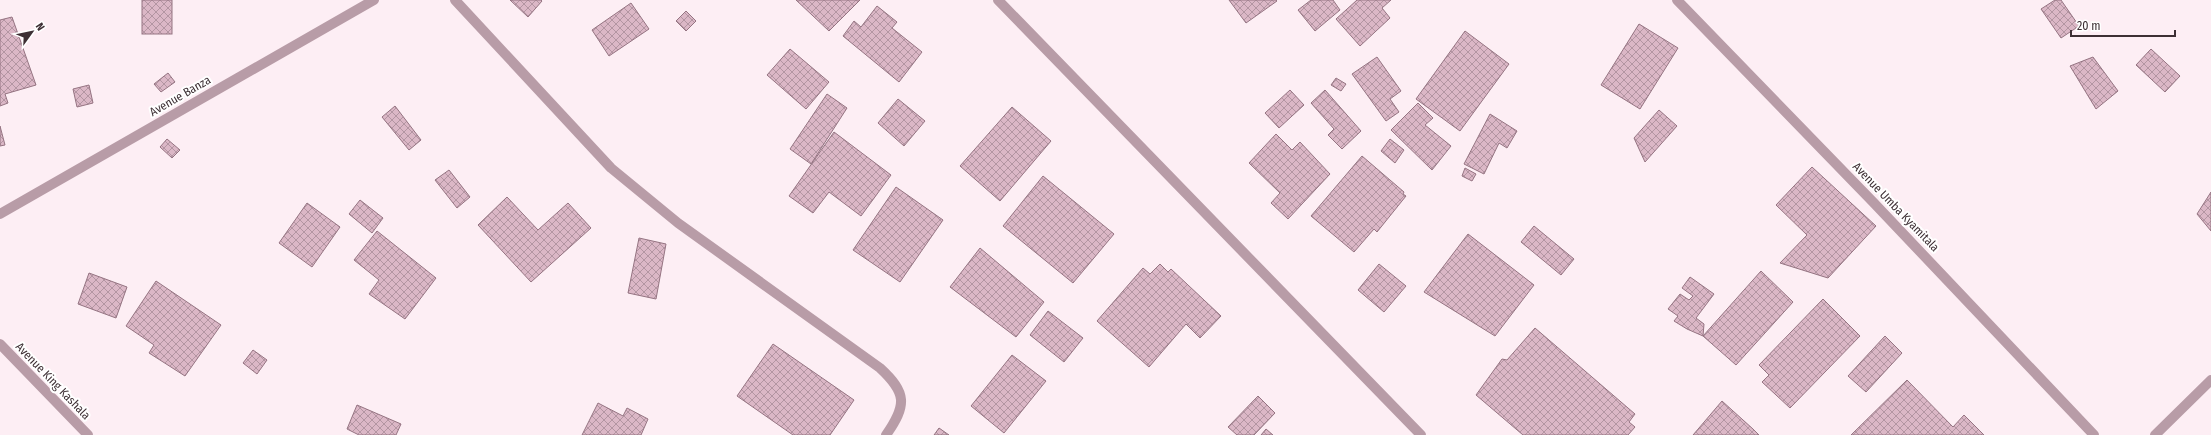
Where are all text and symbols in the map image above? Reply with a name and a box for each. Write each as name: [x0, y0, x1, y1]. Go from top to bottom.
north arrow: [12, 12, 52, 52]
scale bar: [2071, 12, 2175, 38]
text: 20 m: [2077, 19, 2101, 33]
text: N: [33, 21, 47, 33]
street label: Avenue Banza: [147, 73, 213, 119]
street label: Avenue Umba Kyamitala: [1850, 160, 1942, 254]
street label: Avenue King Kashala: [13, 340, 93, 422]

